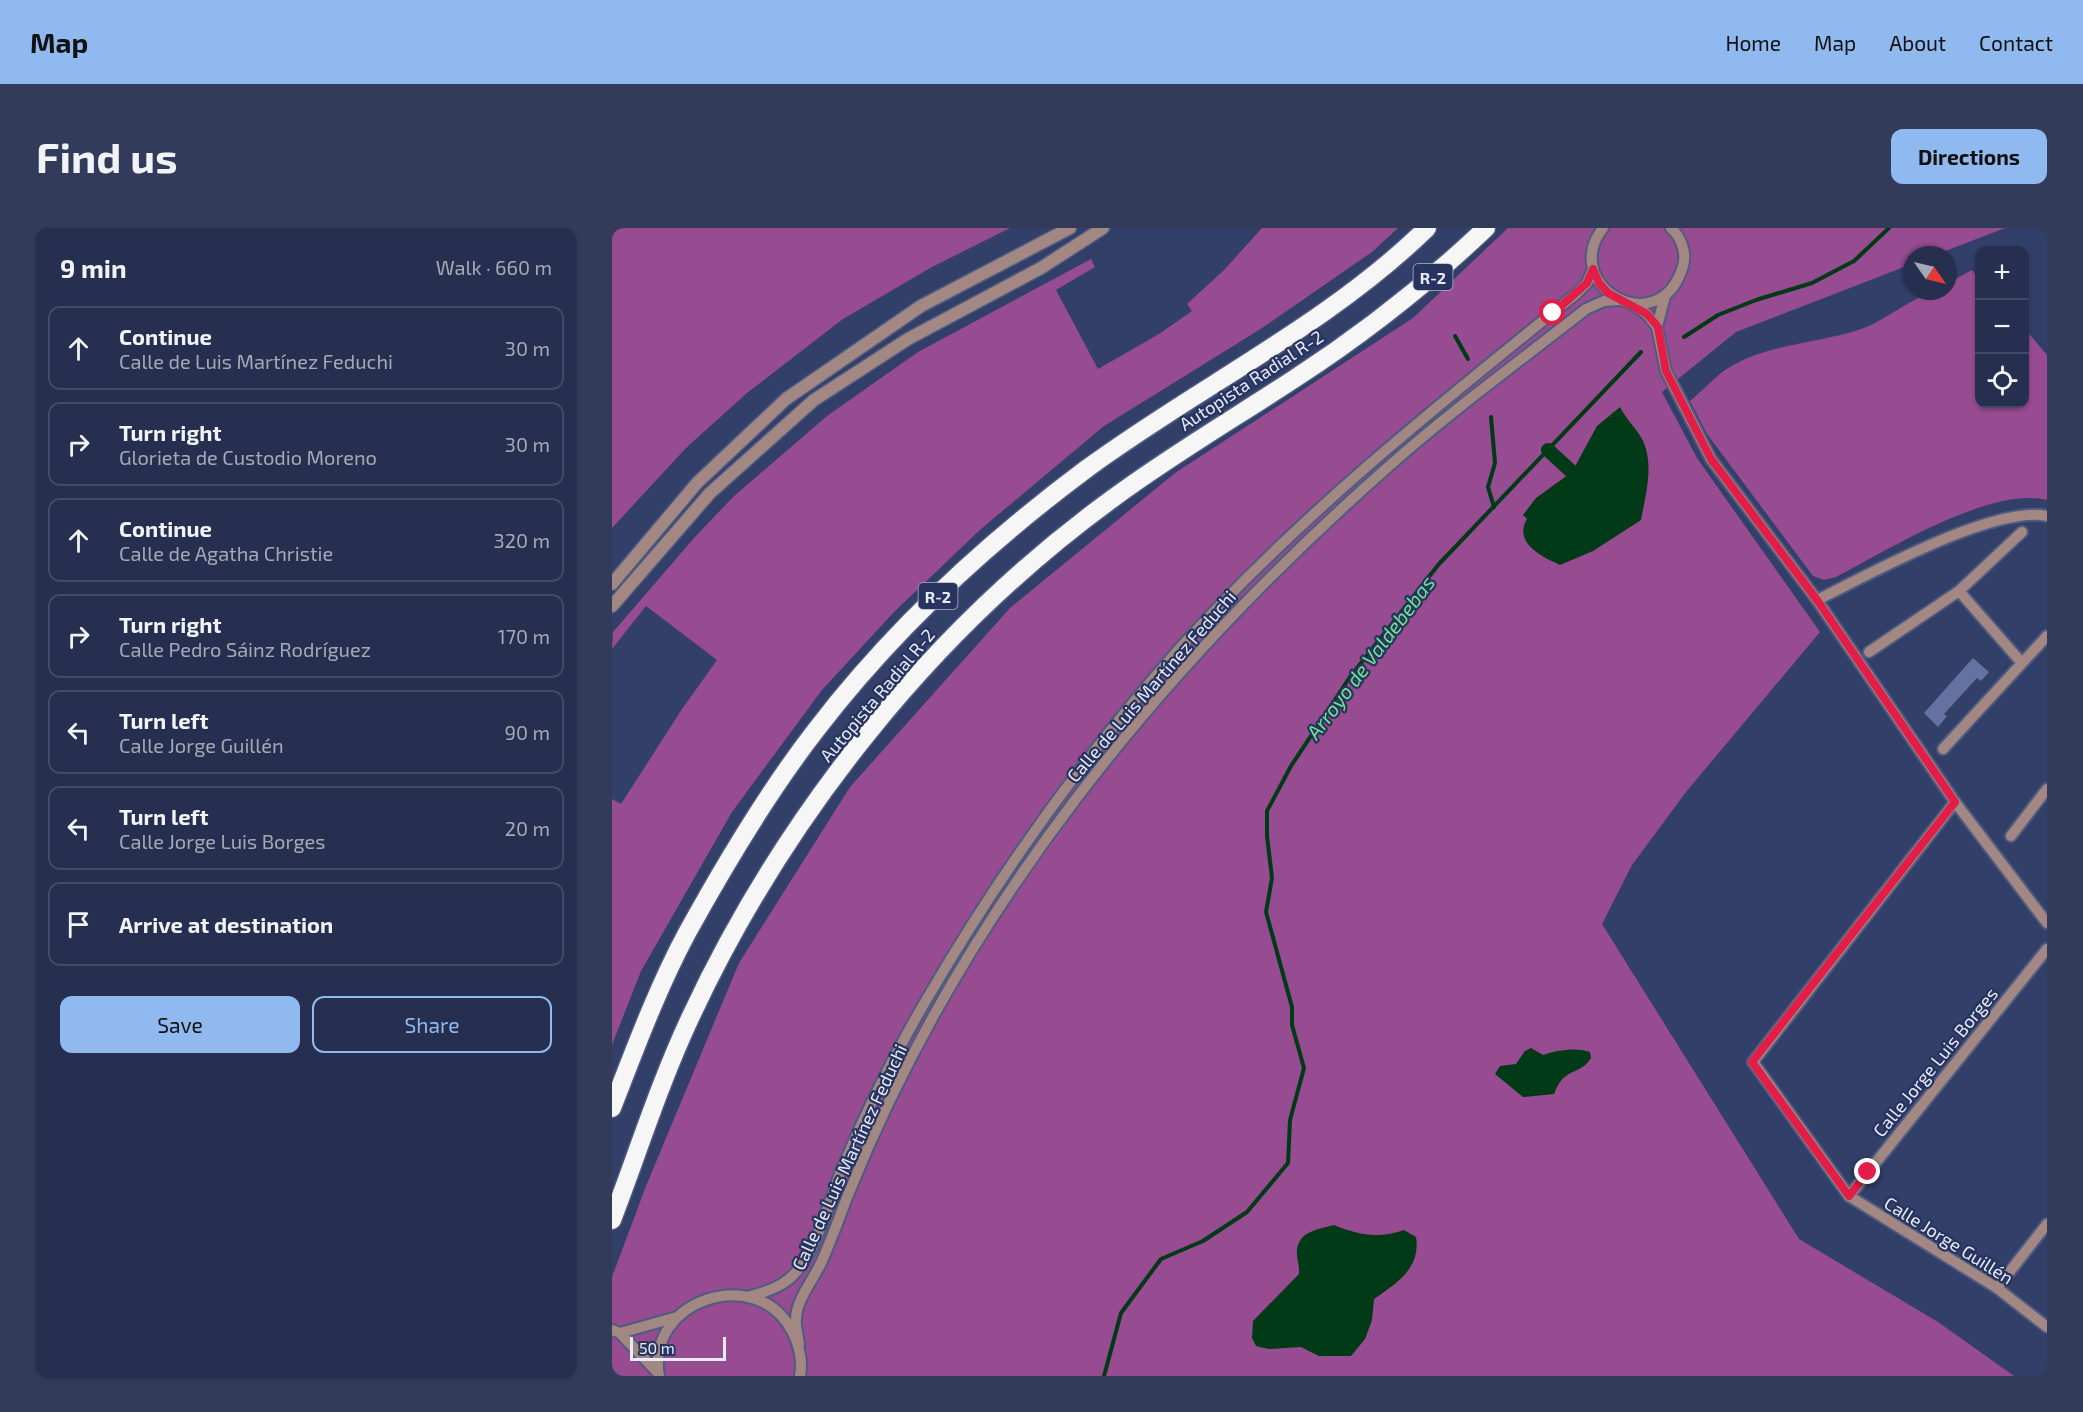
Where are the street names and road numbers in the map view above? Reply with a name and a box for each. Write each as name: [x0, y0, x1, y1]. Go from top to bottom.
road number: R-2: [1414, 264, 1452, 290]
street label: Autopista Radial R-2: [1175, 325, 1327, 435]
road number: R-2: [918, 583, 958, 609]
street label: Calle de Luis Martínez Feduchi: [1062, 586, 1240, 786]
street label: Autopista Radial R-2: [815, 624, 939, 766]
street label: Calle Jorge Luis Borges: [1868, 983, 2002, 1141]
street label: Calle de Luis Martínez Feduchi: [787, 1041, 911, 1273]
street label: Calle Jorge Guillén: [1880, 1191, 2018, 1289]

